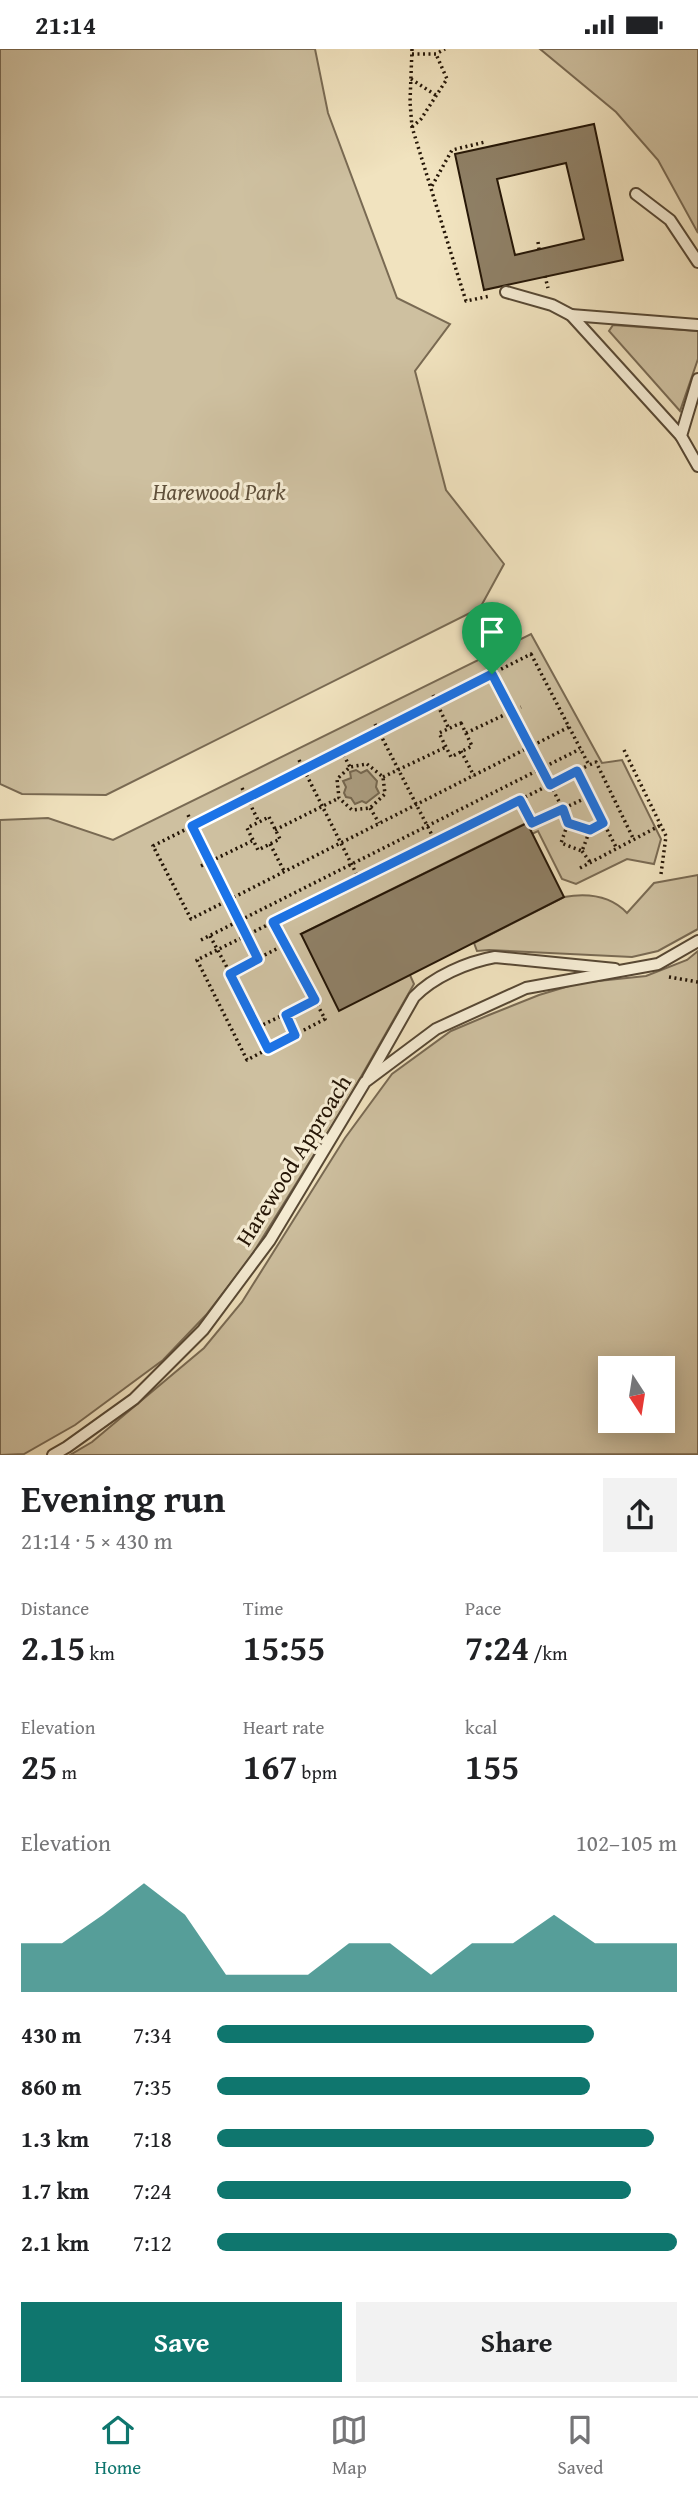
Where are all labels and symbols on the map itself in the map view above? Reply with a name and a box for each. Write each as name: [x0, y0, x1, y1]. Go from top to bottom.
park label: Harewood Park: [151, 475, 286, 508]
pin: [462, 602, 522, 674]
street label: Harewood Approach: [227, 1068, 359, 1252]
north arrow: [598, 1356, 676, 1433]

